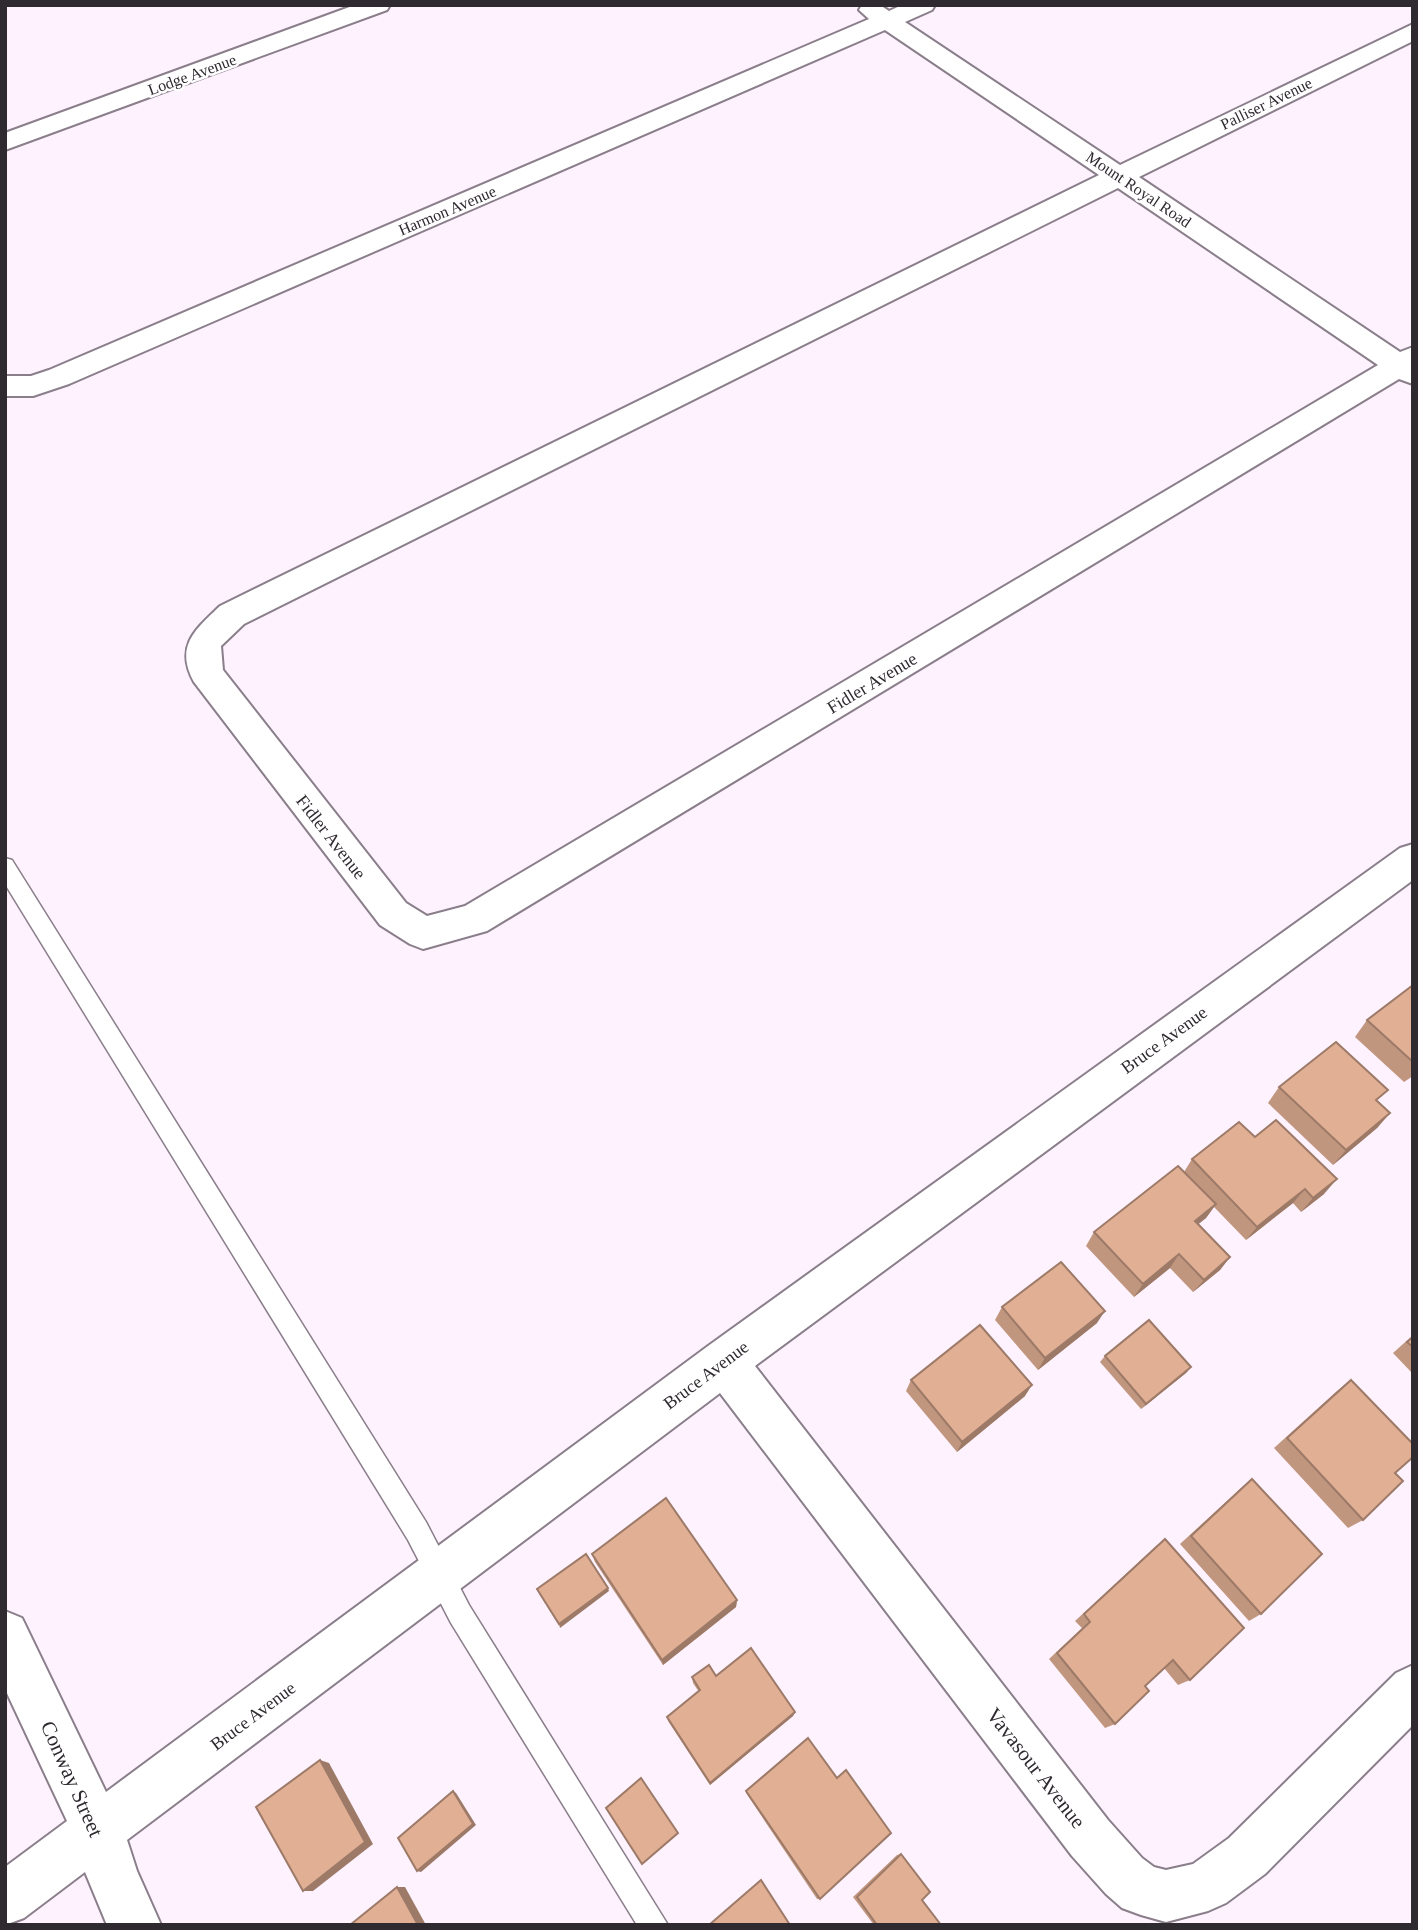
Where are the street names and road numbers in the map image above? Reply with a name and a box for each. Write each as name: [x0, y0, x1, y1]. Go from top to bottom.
street label: Lodge Avenue: [146, 51, 239, 99]
street label: Palliser Avenue: [1218, 74, 1315, 133]
street label: Mount Royal Road: [1083, 148, 1194, 232]
street label: Harmon Avenue: [396, 182, 498, 239]
street label: Fidler Avenue: [823, 648, 921, 718]
street label: Fidler Avenue: [292, 791, 370, 883]
street label: Bruce Avenue: [1117, 1002, 1211, 1078]
street label: Bruce Avenue: [660, 1337, 752, 1413]
street label: Bruce Avenue: [207, 1678, 299, 1754]
street label: Vavasour Avenue: [982, 1703, 1090, 1833]
street label: Conway Street: [36, 1717, 108, 1841]

